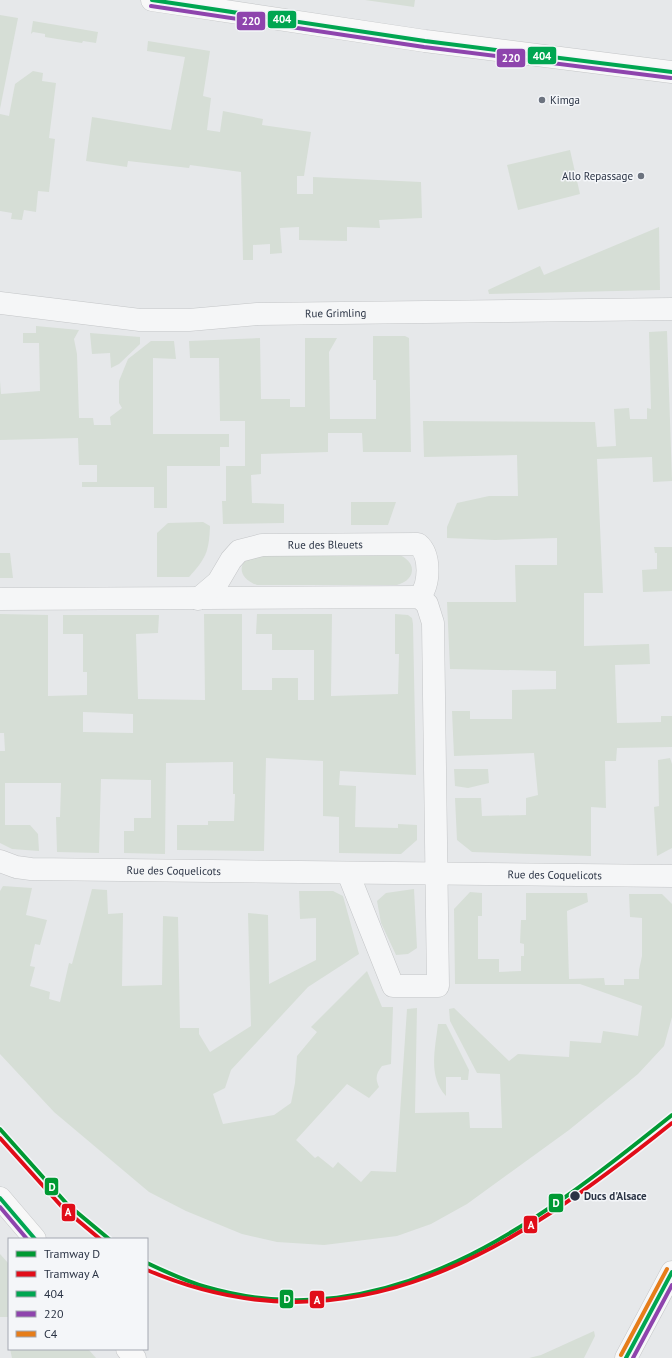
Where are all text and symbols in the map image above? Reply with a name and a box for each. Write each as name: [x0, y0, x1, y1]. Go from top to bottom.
line badge: 404: [267, 10, 297, 29]
line badge: 220: [236, 11, 266, 31]
text: 404: [273, 12, 292, 26]
text: 220: [242, 14, 260, 28]
line badge: 404: [527, 46, 557, 65]
line badge: 220: [496, 48, 526, 68]
text: 404: [533, 49, 552, 63]
text: 220: [502, 51, 520, 65]
place label: Kimga: [550, 93, 580, 107]
marker: Kimga: [537, 95, 547, 105]
place label: Allo Repassage: [562, 169, 633, 183]
marker: Allo Repassage: [636, 171, 646, 181]
street label: Rue Grimling: [305, 306, 367, 320]
street label: Rue des Bleuets: [288, 537, 363, 552]
street label: Rue des Coquelicots: [126, 863, 221, 878]
street label: Rue des Coquelicots: [507, 867, 602, 882]
line badge: D: [44, 1177, 59, 1196]
text: D: [48, 1180, 56, 1194]
marker: Ducs d'Alsace: [568, 1189, 582, 1203]
place label: Ducs d'Alsace: [584, 1189, 647, 1203]
line badge: D: [548, 1193, 564, 1213]
text: D: [552, 1196, 560, 1210]
line badge: A: [61, 1203, 76, 1222]
text: A: [65, 1205, 72, 1219]
line badge: A: [523, 1215, 538, 1234]
text: A: [528, 1218, 535, 1232]
legend: [8, 1238, 148, 1350]
text: Tramway D: [44, 1246, 100, 1261]
text: Tramway A: [44, 1266, 99, 1281]
text: 404: [44, 1286, 64, 1301]
line badge: D: [279, 1289, 294, 1309]
line badge: A: [309, 1290, 325, 1309]
text: D: [283, 1292, 291, 1306]
text: A: [314, 1293, 321, 1307]
text: 220: [44, 1306, 64, 1321]
text: C4: [44, 1326, 58, 1341]

